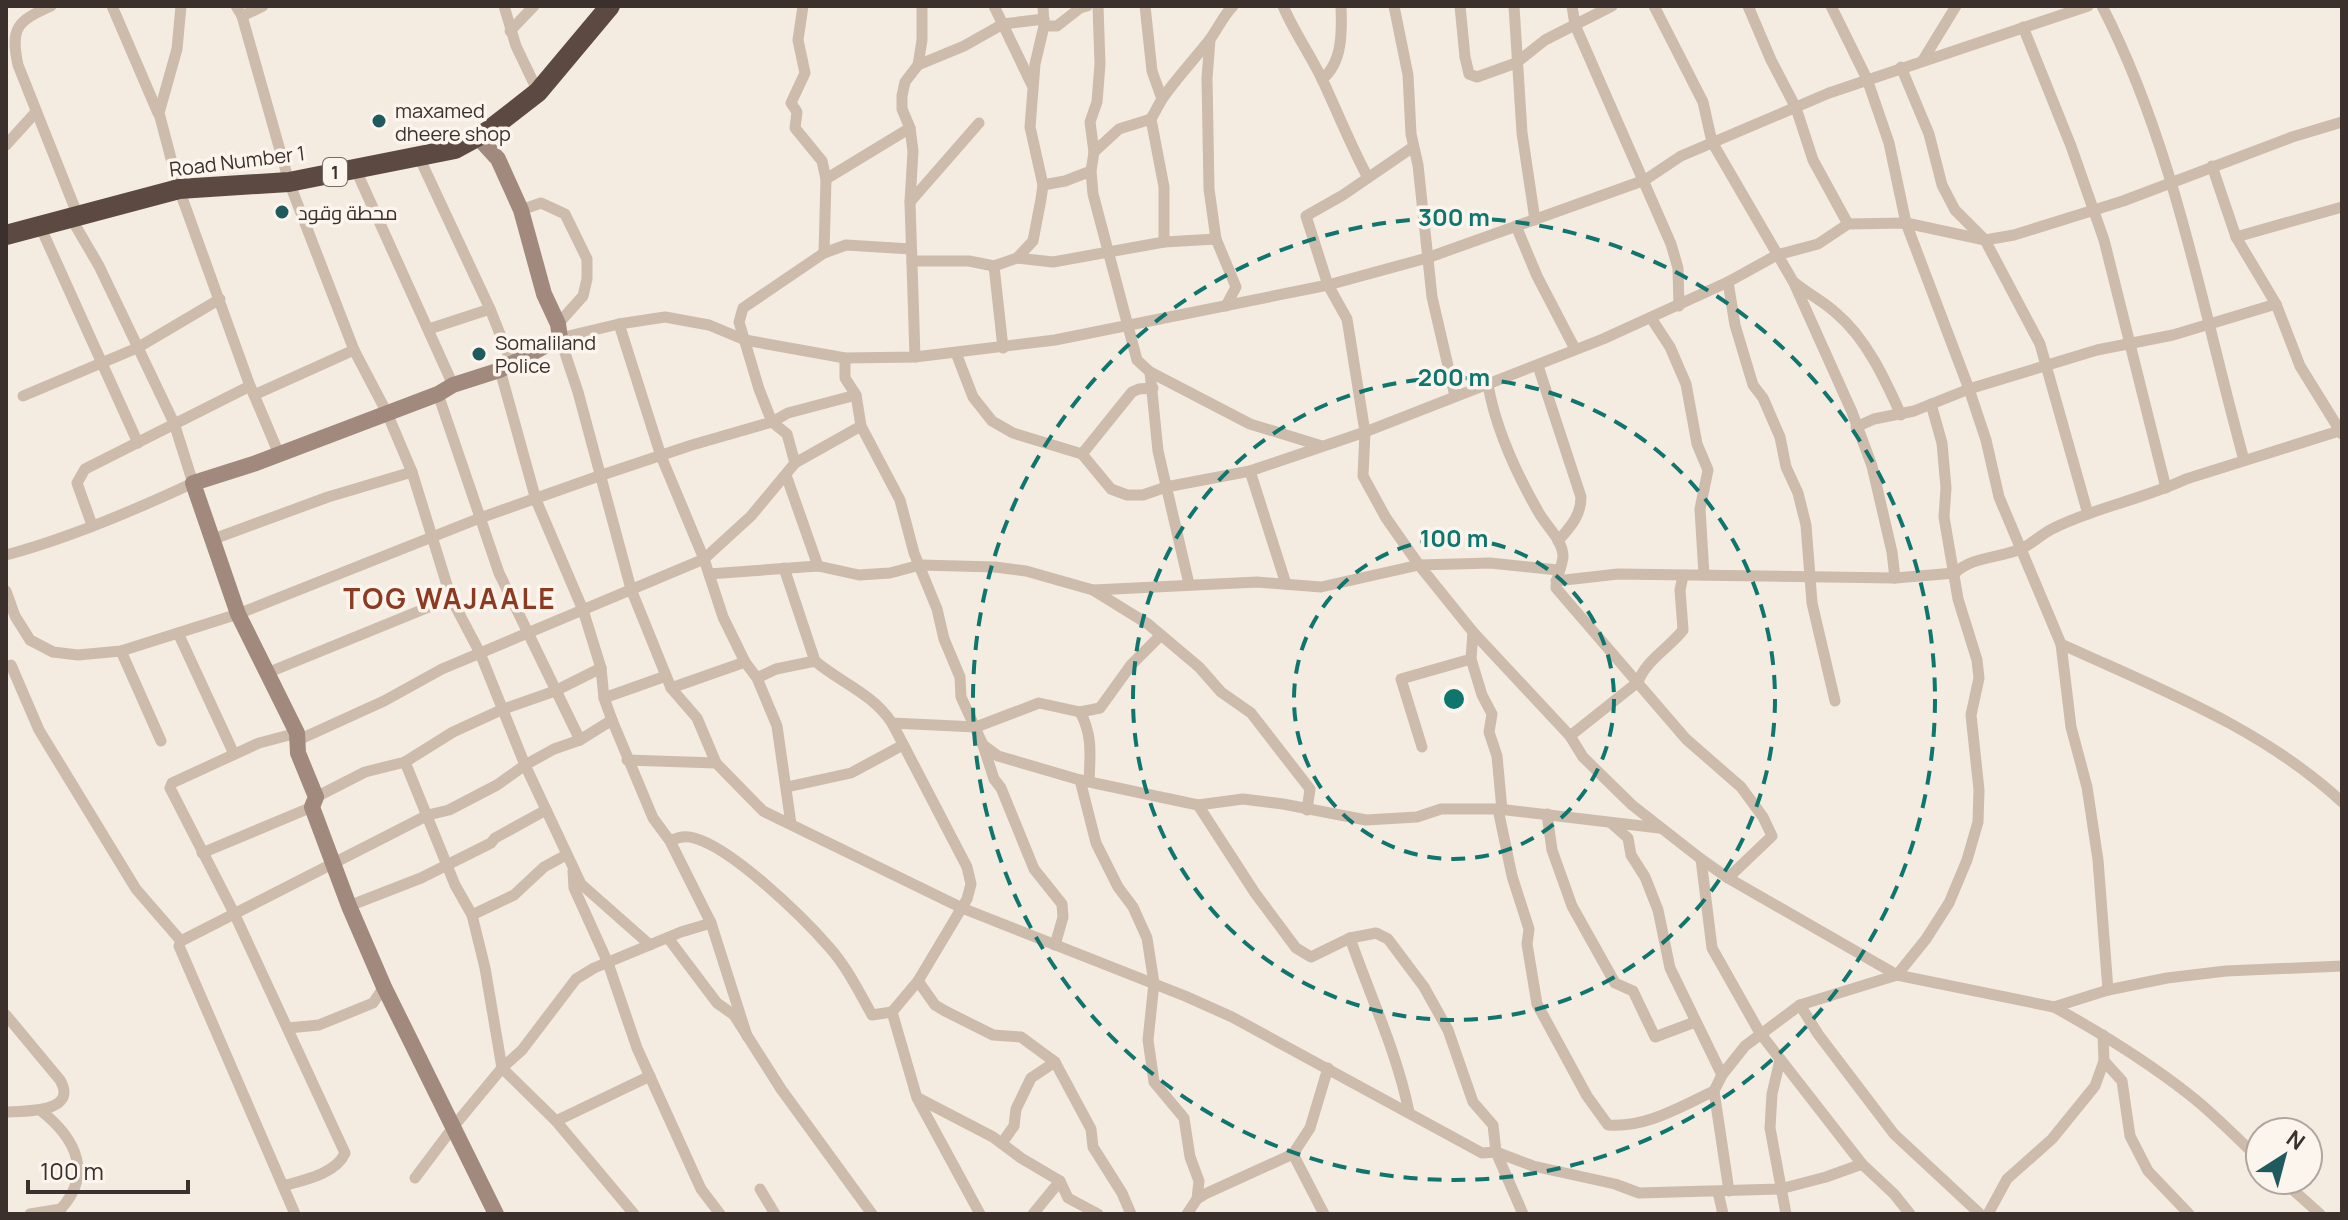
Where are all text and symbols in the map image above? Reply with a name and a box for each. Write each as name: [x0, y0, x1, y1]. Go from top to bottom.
place label: maxamed dheere shop: [395, 97, 511, 147]
marker: maxamed dheere shop: [370, 112, 388, 130]
street label: Road Number 1: [168, 139, 306, 183]
road number: 1: [323, 158, 347, 186]
place label: محطة وقود: [298, 199, 398, 226]
text: 300 m: [1418, 200, 1490, 233]
marker: محطة وقود: [273, 203, 291, 221]
place label: Somaliland Police: [495, 329, 596, 379]
marker: Somaliland Police: [470, 345, 488, 363]
text: 200 m: [1418, 360, 1490, 393]
text: 100 m: [1420, 521, 1488, 554]
district label: TOG WAJAALE: [343, 579, 557, 617]
centre of rings: [1440, 685, 1468, 713]
north arrow: [2244, 1116, 2324, 1196]
text: N: [2281, 1123, 2311, 1157]
scale bar: [28, 1144, 188, 1194]
text: 100 m: [40, 1154, 104, 1187]

